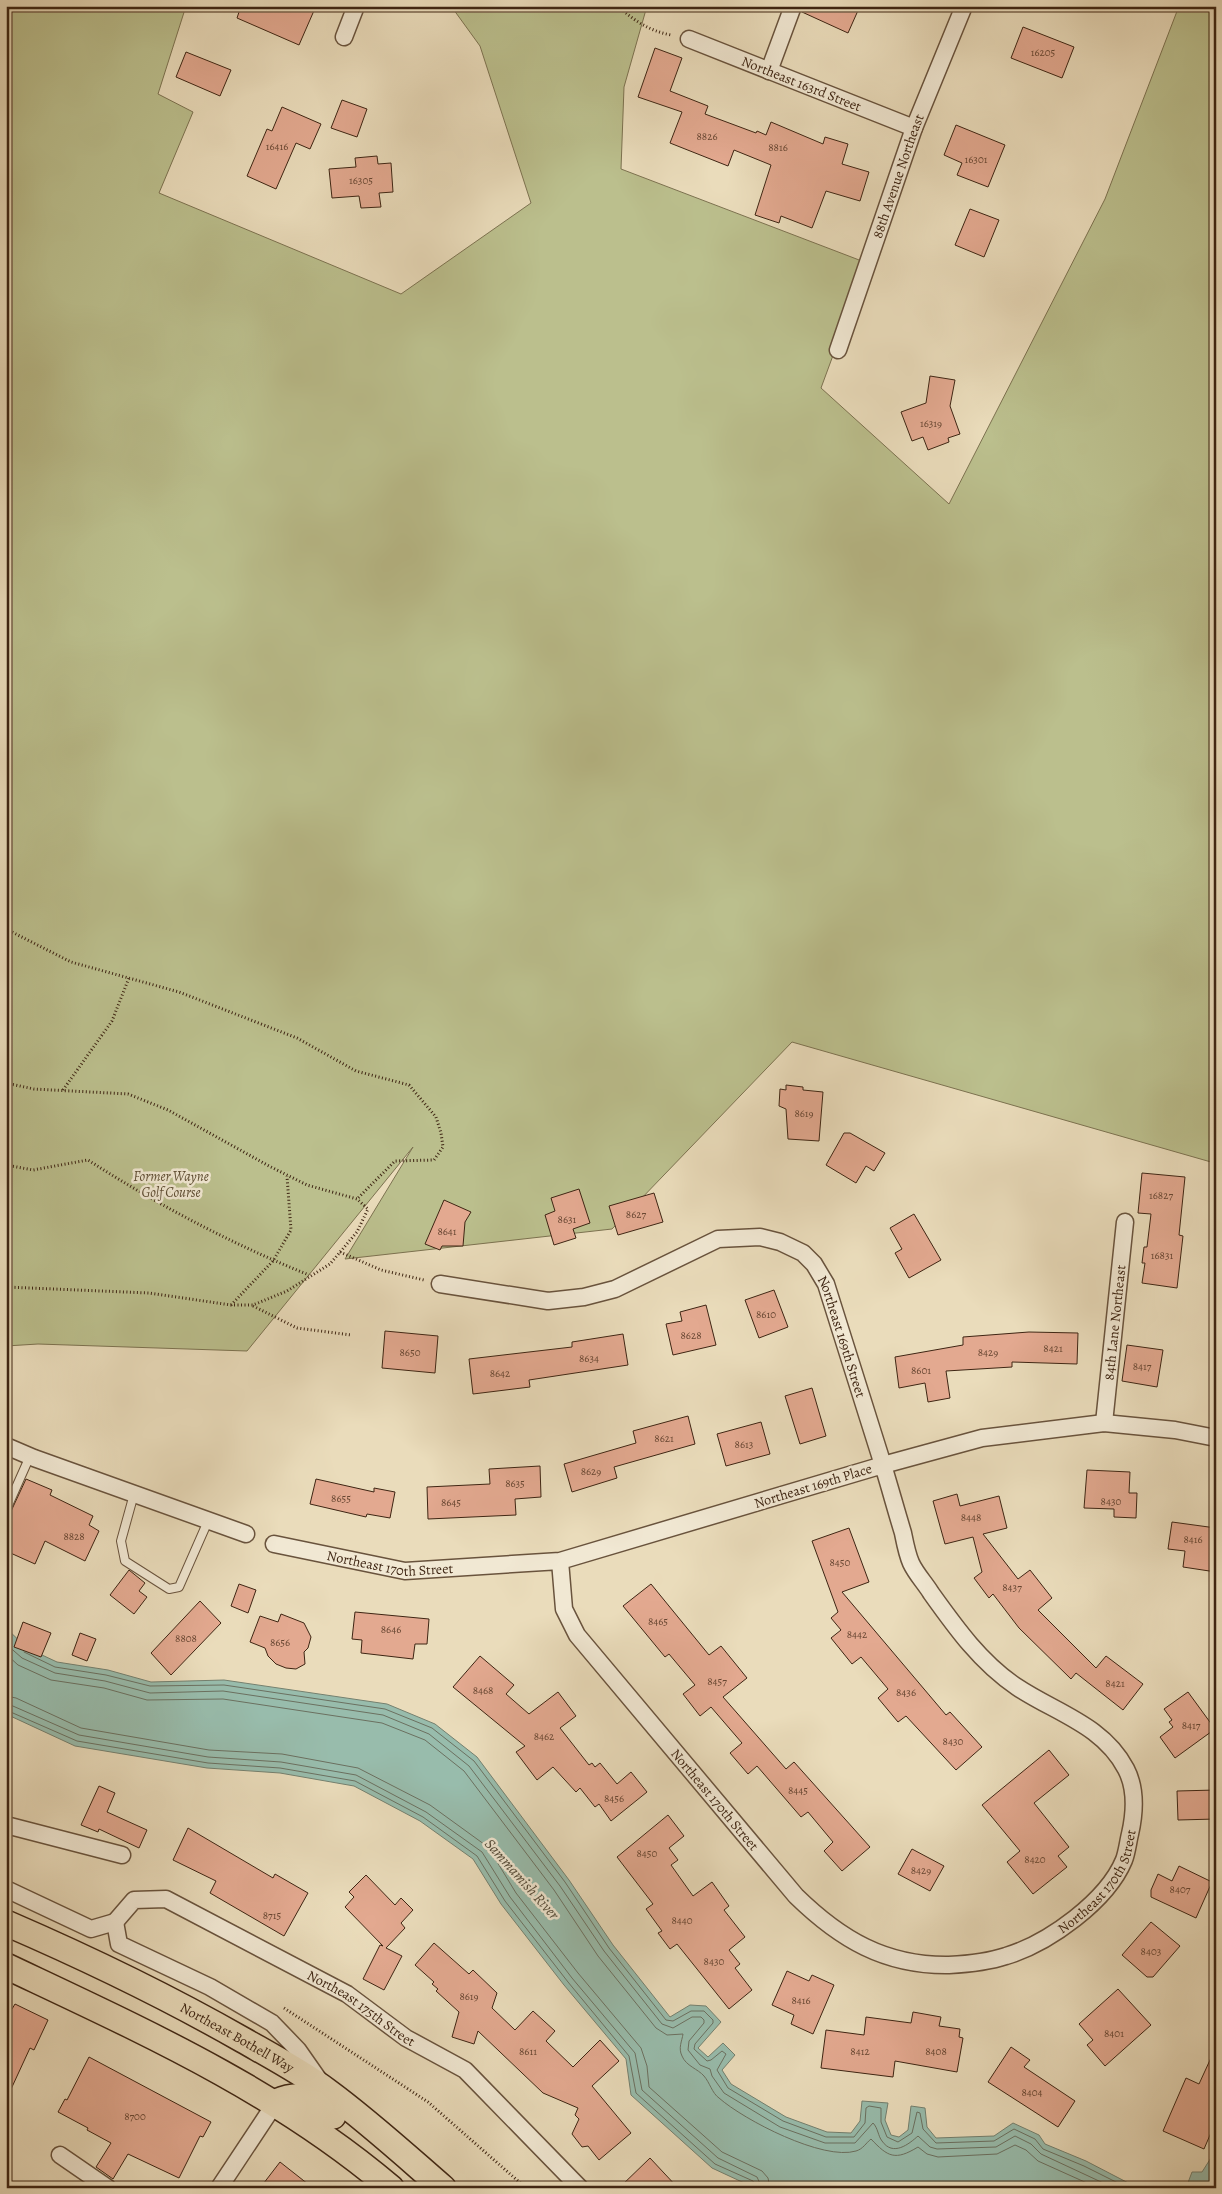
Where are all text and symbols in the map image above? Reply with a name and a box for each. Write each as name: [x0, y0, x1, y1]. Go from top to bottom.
house number: 16205: [1031, 45, 1056, 60]
street label: Northeast 163rd Street: [739, 51, 865, 116]
street label: 88th Avenue Northeast: [867, 111, 928, 241]
house number: 8826: [697, 129, 717, 144]
house number: 16416: [266, 139, 288, 154]
house number: 8816: [768, 140, 788, 155]
house number: 16301: [964, 152, 988, 167]
house number: 16305: [349, 173, 373, 188]
house number: 16319: [920, 416, 942, 431]
house number: 8619: [794, 1106, 814, 1121]
park label: Former Wayne Golf Course: [133, 1167, 209, 1202]
house number: 16827: [1149, 1188, 1173, 1203]
house number: 8627: [626, 1207, 647, 1222]
house number: 8631: [558, 1212, 577, 1227]
house number: 8641: [437, 1224, 457, 1239]
house number: 16831: [1151, 1248, 1173, 1263]
street label: 84th Lane Northeast: [1099, 1264, 1130, 1381]
street label: Northeast 169th Street: [813, 1272, 871, 1400]
house number: 8610: [756, 1307, 776, 1322]
house number: 8628: [681, 1328, 701, 1343]
house number: 8421: [1043, 1341, 1063, 1356]
house number: 8650: [399, 1345, 421, 1360]
house number: 8429: [978, 1345, 998, 1360]
house number: 8634: [579, 1351, 599, 1366]
house number: 8417: [1133, 1359, 1152, 1374]
house number: 8601: [911, 1363, 931, 1378]
house number: 8642: [490, 1366, 510, 1381]
house number: 8621: [654, 1431, 674, 1446]
house number: 8613: [735, 1437, 753, 1452]
street label: Northeast 169th Place: [752, 1459, 874, 1513]
house number: 8629: [581, 1464, 601, 1479]
house number: 8635: [505, 1476, 525, 1491]
house number: 8655: [331, 1491, 351, 1506]
house number: 8430: [1101, 1494, 1122, 1509]
house number: 8645: [441, 1495, 461, 1510]
house number: 8448: [961, 1510, 981, 1525]
house number: 8828: [63, 1529, 85, 1544]
house number: 8416: [1183, 1532, 1203, 1547]
street label: Northeast 170th Street: [325, 1546, 454, 1581]
house number: 8450: [830, 1555, 851, 1570]
house number: 8437: [1002, 1580, 1022, 1595]
house number: 8465: [648, 1614, 668, 1629]
house number: 8646: [381, 1622, 401, 1637]
house number: 8442: [847, 1627, 867, 1642]
house number: 8808: [175, 1631, 197, 1646]
house number: 8656: [270, 1635, 290, 1650]
house number: 8457: [707, 1674, 727, 1689]
house number: 8421: [1105, 1676, 1125, 1691]
house number: 8468: [473, 1683, 493, 1698]
house number: 8436: [896, 1685, 916, 1700]
house number: 8417: [1182, 1718, 1201, 1733]
house number: 8462: [534, 1729, 554, 1744]
house number: 8430: [943, 1734, 964, 1749]
street label: Northeast 170th Street: [667, 1744, 764, 1855]
house number: 8445: [788, 1783, 808, 1798]
house number: 8456: [604, 1791, 624, 1806]
street label: Northeast 170th Street: [1054, 1827, 1140, 1938]
water label: Sammamish River: [480, 1834, 564, 1924]
house number: 8450: [637, 1846, 658, 1861]
house number: 8420: [1024, 1852, 1046, 1867]
house number: 8429: [911, 1863, 931, 1878]
house number: 8407: [1170, 1882, 1191, 1897]
house number: 8715: [263, 1908, 281, 1923]
house number: 8440: [671, 1913, 693, 1928]
house number: 8403: [1141, 1944, 1161, 1959]
house number: 8430: [704, 1954, 725, 1969]
street label: Northeast 175th Street: [304, 1965, 419, 2051]
house number: 8619: [459, 1989, 479, 2004]
house number: 8416: [791, 1993, 811, 2008]
street label: Northeast Bothell Way: [177, 1998, 298, 2077]
house number: 8401: [1104, 2026, 1124, 2041]
house number: 8611: [519, 2044, 537, 2059]
house number: 8412: [850, 2044, 870, 2059]
house number: 8408: [925, 2044, 947, 2059]
house number: 8404: [1021, 2085, 1043, 2100]
house number: 8700: [124, 2109, 146, 2124]

